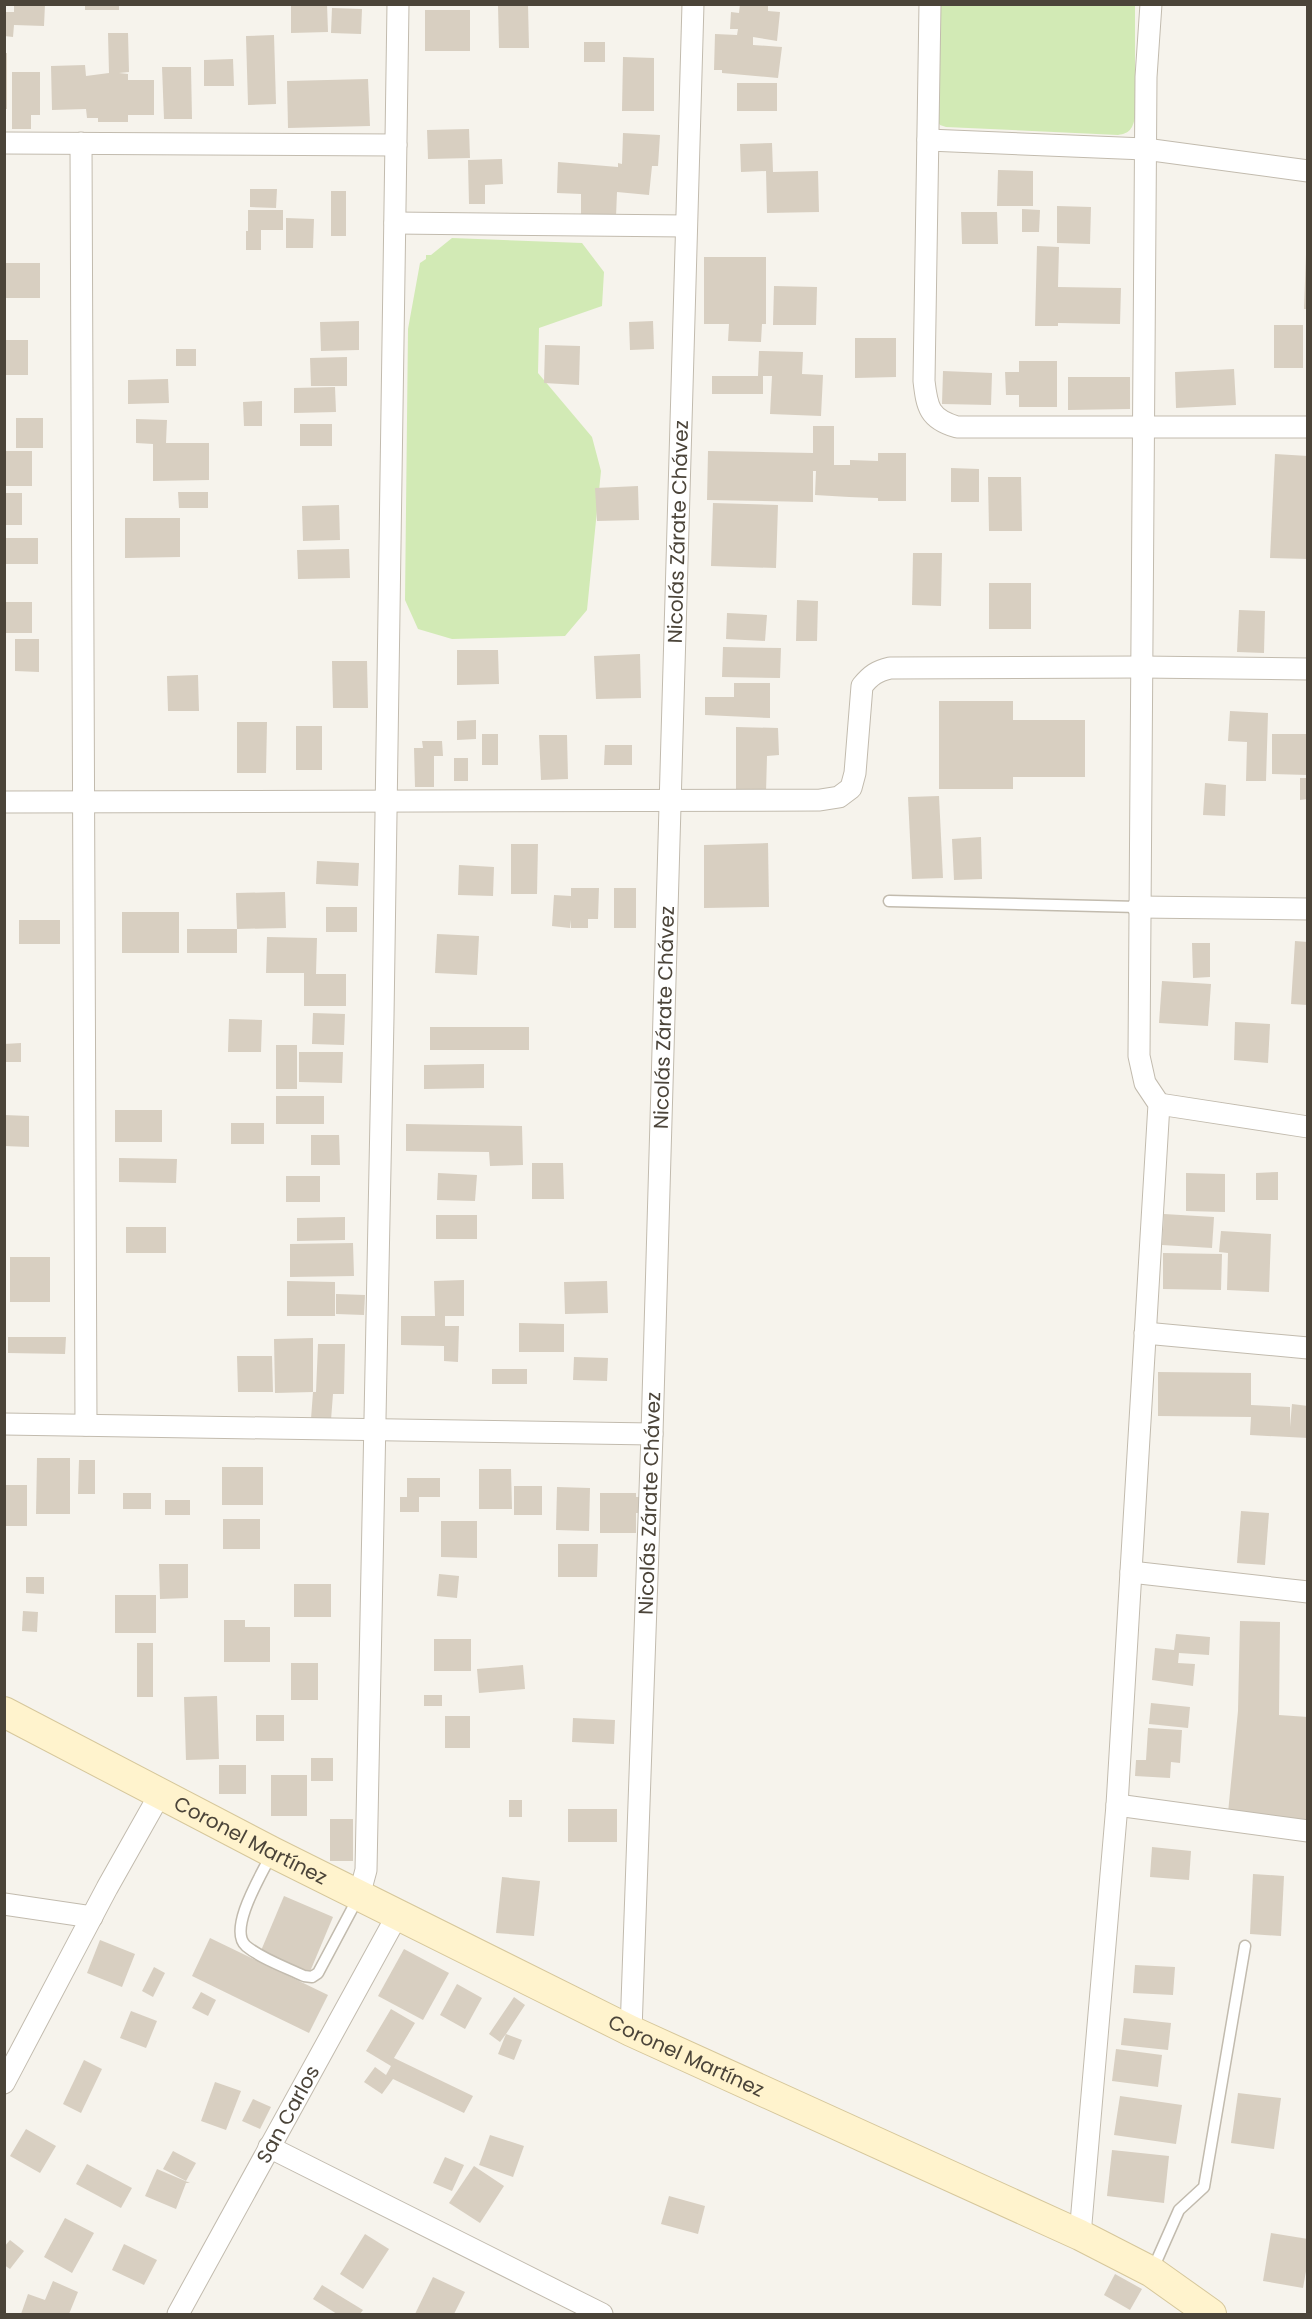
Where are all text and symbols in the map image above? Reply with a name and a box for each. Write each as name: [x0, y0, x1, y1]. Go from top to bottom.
street label: Nicolás Zárate Chávez: [661, 420, 695, 644]
street label: Nicolás Zárate Chávez: [647, 906, 681, 1129]
street label: Nicolás Zárate Chávez: [632, 1391, 667, 1615]
street label: Coronel Martínez: [169, 1789, 332, 1891]
street label: Coronel Martínez: [603, 2008, 769, 2104]
street label: San Carlos: [250, 2060, 326, 2168]

